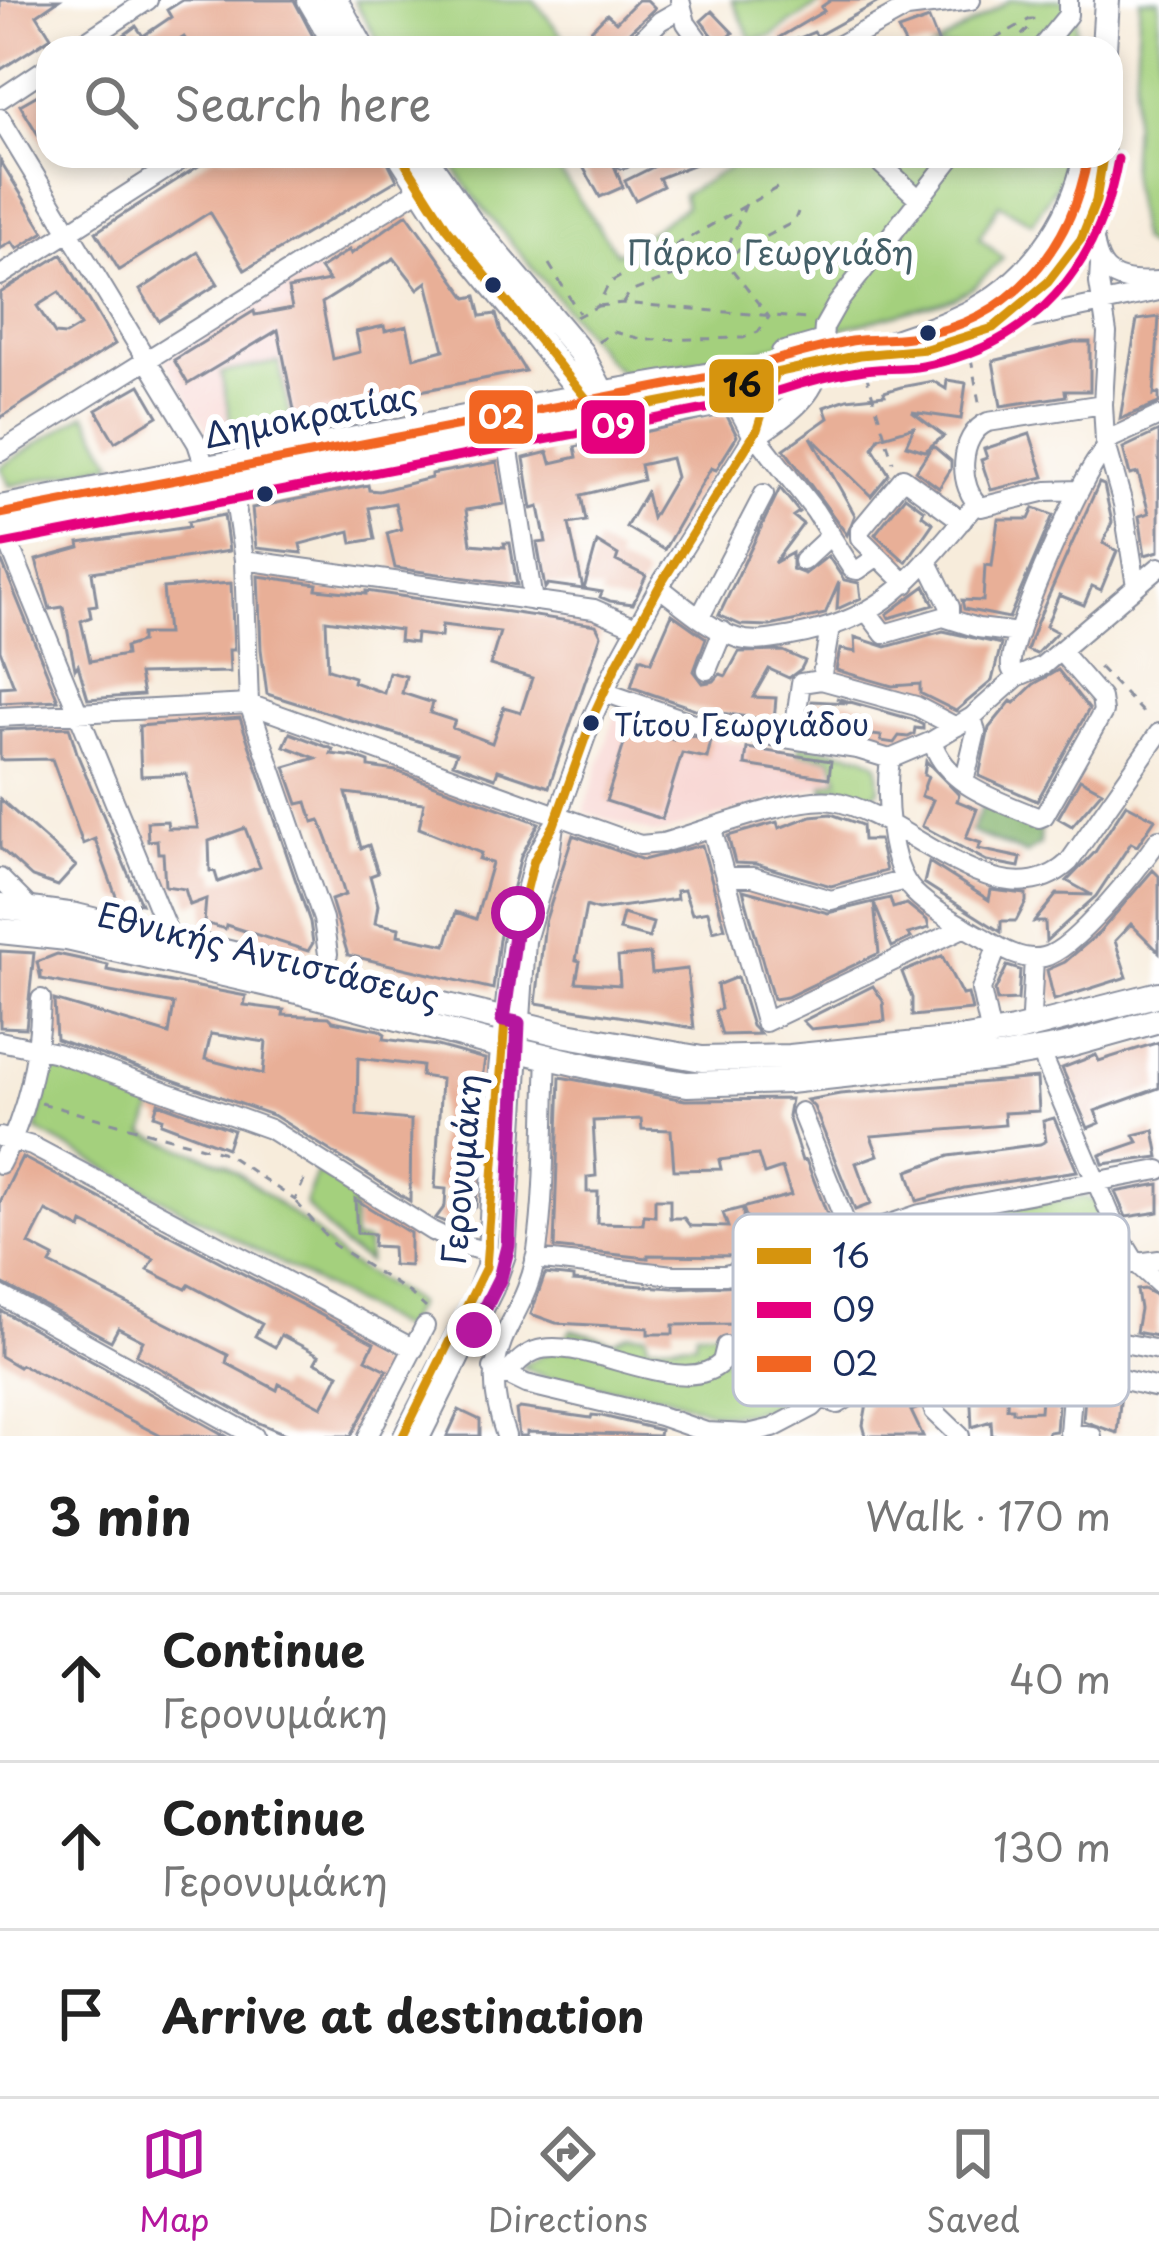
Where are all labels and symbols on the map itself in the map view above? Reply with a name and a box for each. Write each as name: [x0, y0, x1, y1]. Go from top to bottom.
park label: Πάρκο Γεωργιάδη: [626, 226, 914, 276]
unlabelled marker: [482, 274, 504, 296]
unlabelled marker: [917, 322, 939, 344]
line badge: 16: [707, 357, 776, 415]
text: 16: [722, 358, 762, 408]
street label: Δημοκρατίας: [199, 369, 421, 459]
line badge: 02: [467, 388, 535, 446]
text: 02: [478, 390, 524, 440]
line badge: 09: [579, 398, 647, 456]
text: 09: [591, 399, 635, 449]
unlabelled marker: [254, 483, 276, 505]
place label: Τίτου Γεωργιάδου: [614, 701, 869, 746]
marker: Τίτου Γεωργιάδου: [580, 712, 602, 734]
route start: [491, 886, 545, 940]
street label: Εθνικής Αντιστάσεως: [93, 887, 445, 1021]
street label: Γερονυμάκη: [427, 1072, 493, 1266]
legend: [733, 1214, 1129, 1406]
text: 16: [832, 1229, 870, 1279]
text: 09: [832, 1283, 875, 1333]
route end: [447, 1303, 501, 1357]
text: 02: [832, 1337, 879, 1387]

